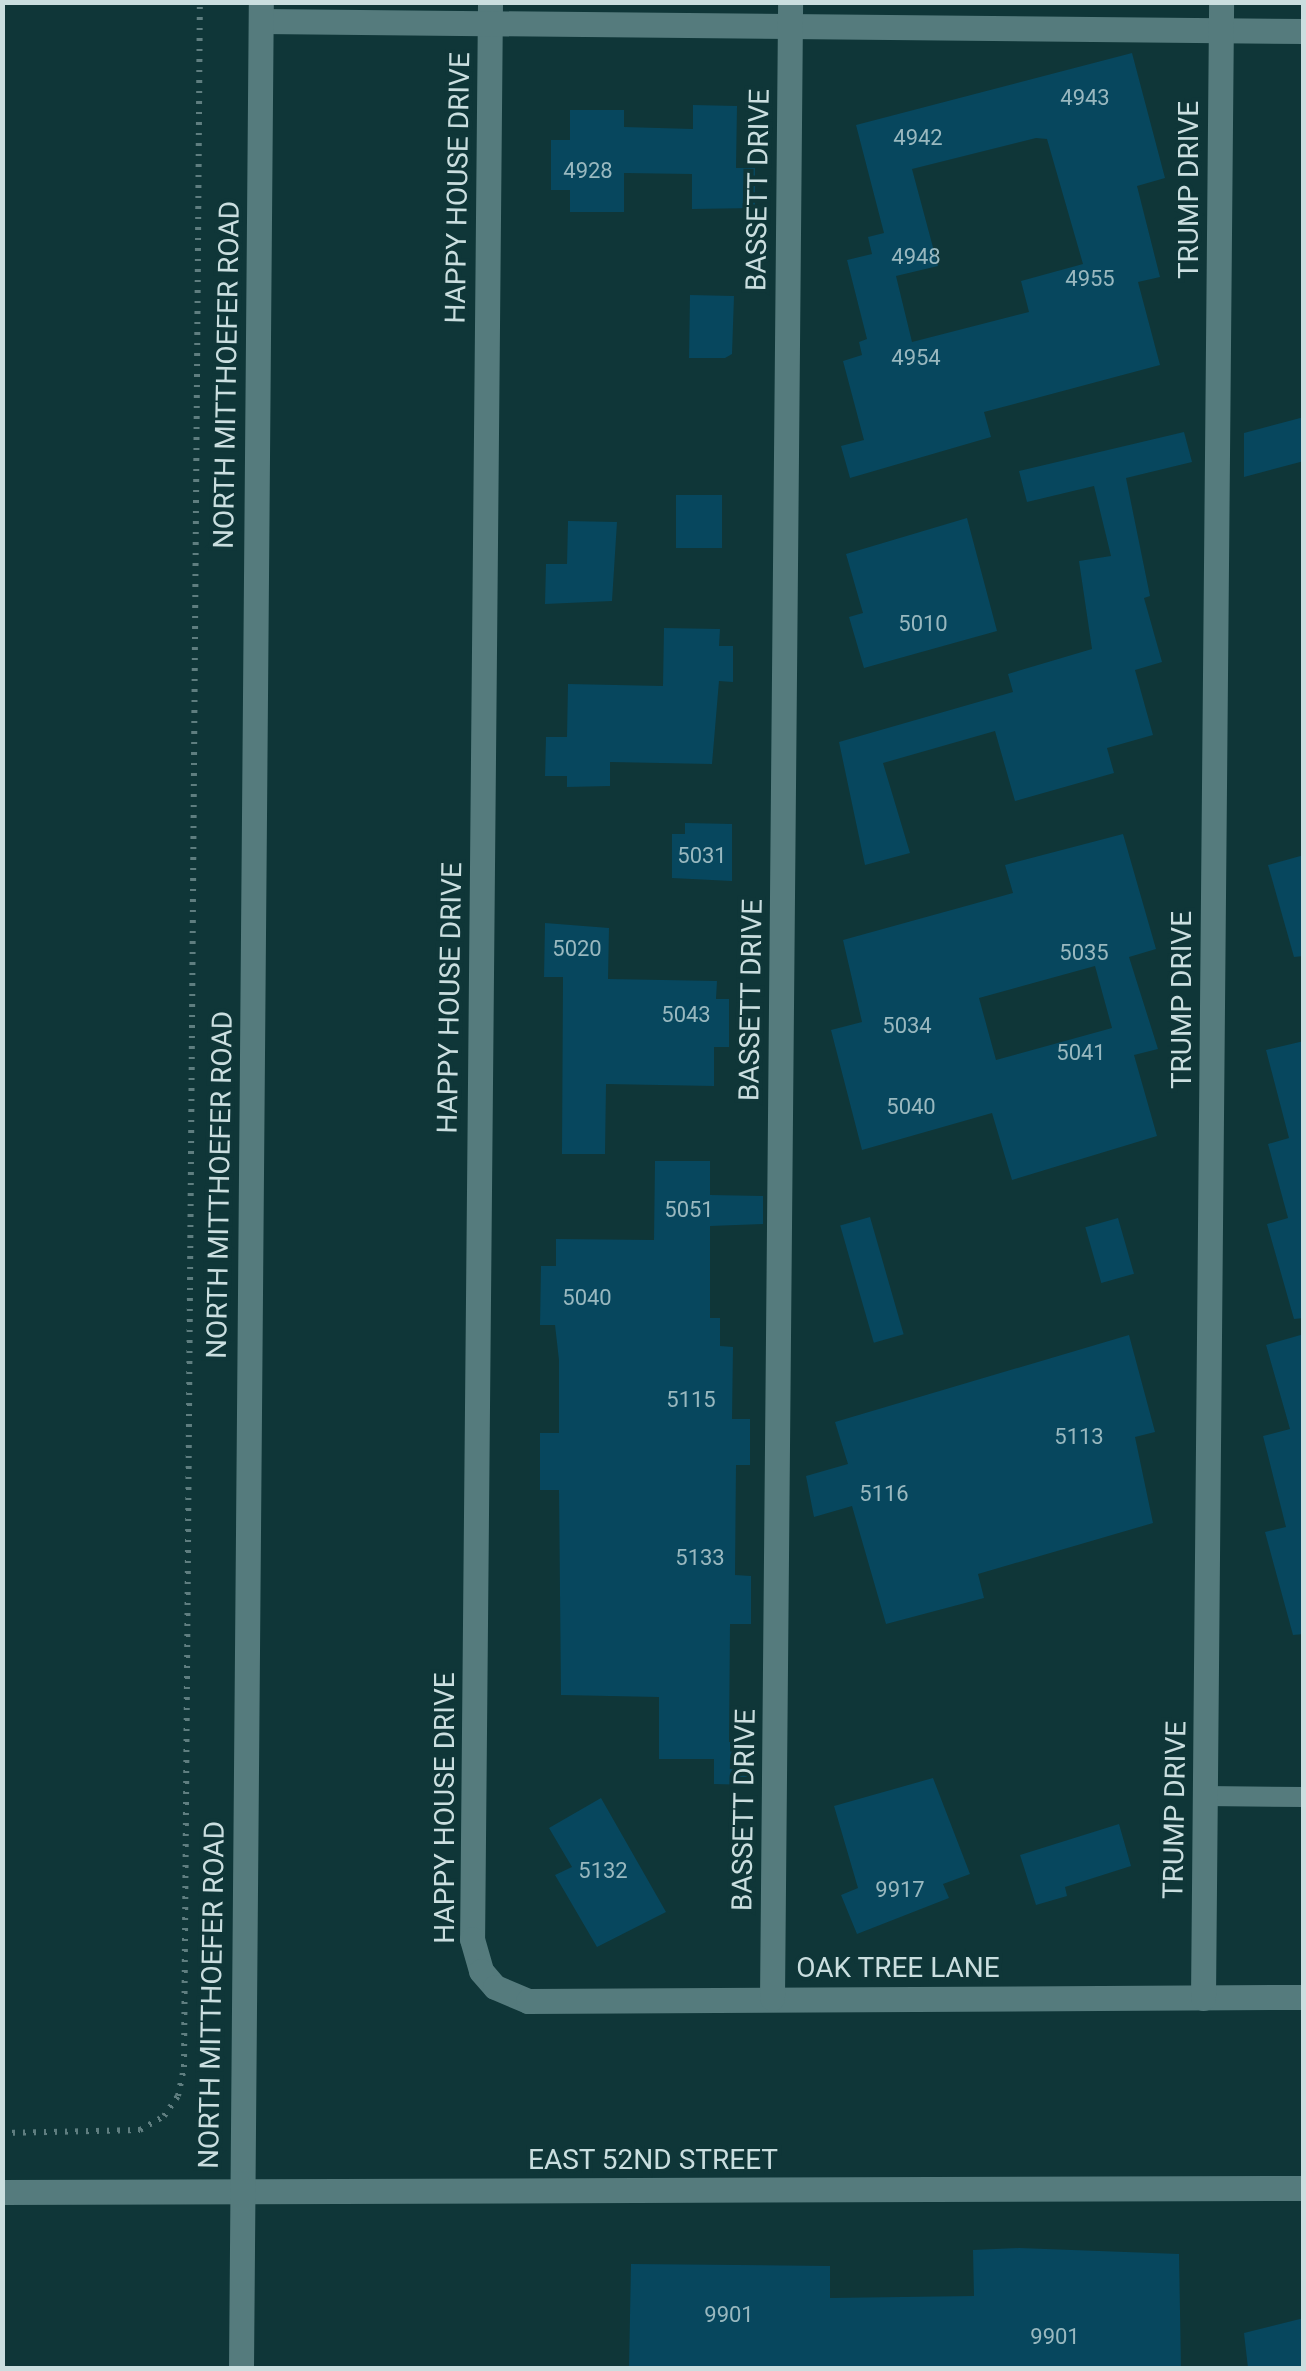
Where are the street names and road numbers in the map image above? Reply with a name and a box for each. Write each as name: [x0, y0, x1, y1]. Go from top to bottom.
street label: HAPPY HOUSE DRIVE: [439, 52, 477, 324]
street label: BASSETT DRIVE: [739, 88, 777, 292]
street label: TRUMP DRIVE: [1172, 101, 1206, 279]
street label: NORTH MITTHOEFER ROAD: [207, 201, 247, 549]
street label: HAPPY HOUSE DRIVE: [431, 862, 469, 1134]
street label: BASSETT DRIVE: [732, 898, 770, 1102]
street label: TRUMP DRIVE: [1165, 911, 1199, 1089]
street label: NORTH MITTHOEFER ROAD: [200, 1011, 240, 1359]
street label: HAPPY HOUSE DRIVE: [428, 1672, 462, 1944]
street label: BASSETT DRIVE: [725, 1708, 763, 1912]
street label: TRUMP DRIVE: [1157, 1721, 1193, 1899]
street label: NORTH MITTHOEFER ROAD: [192, 1821, 232, 2169]
street label: OAK TREE LANE: [796, 1951, 1000, 1985]
street label: EAST 52ND STREET: [528, 2143, 778, 2177]

